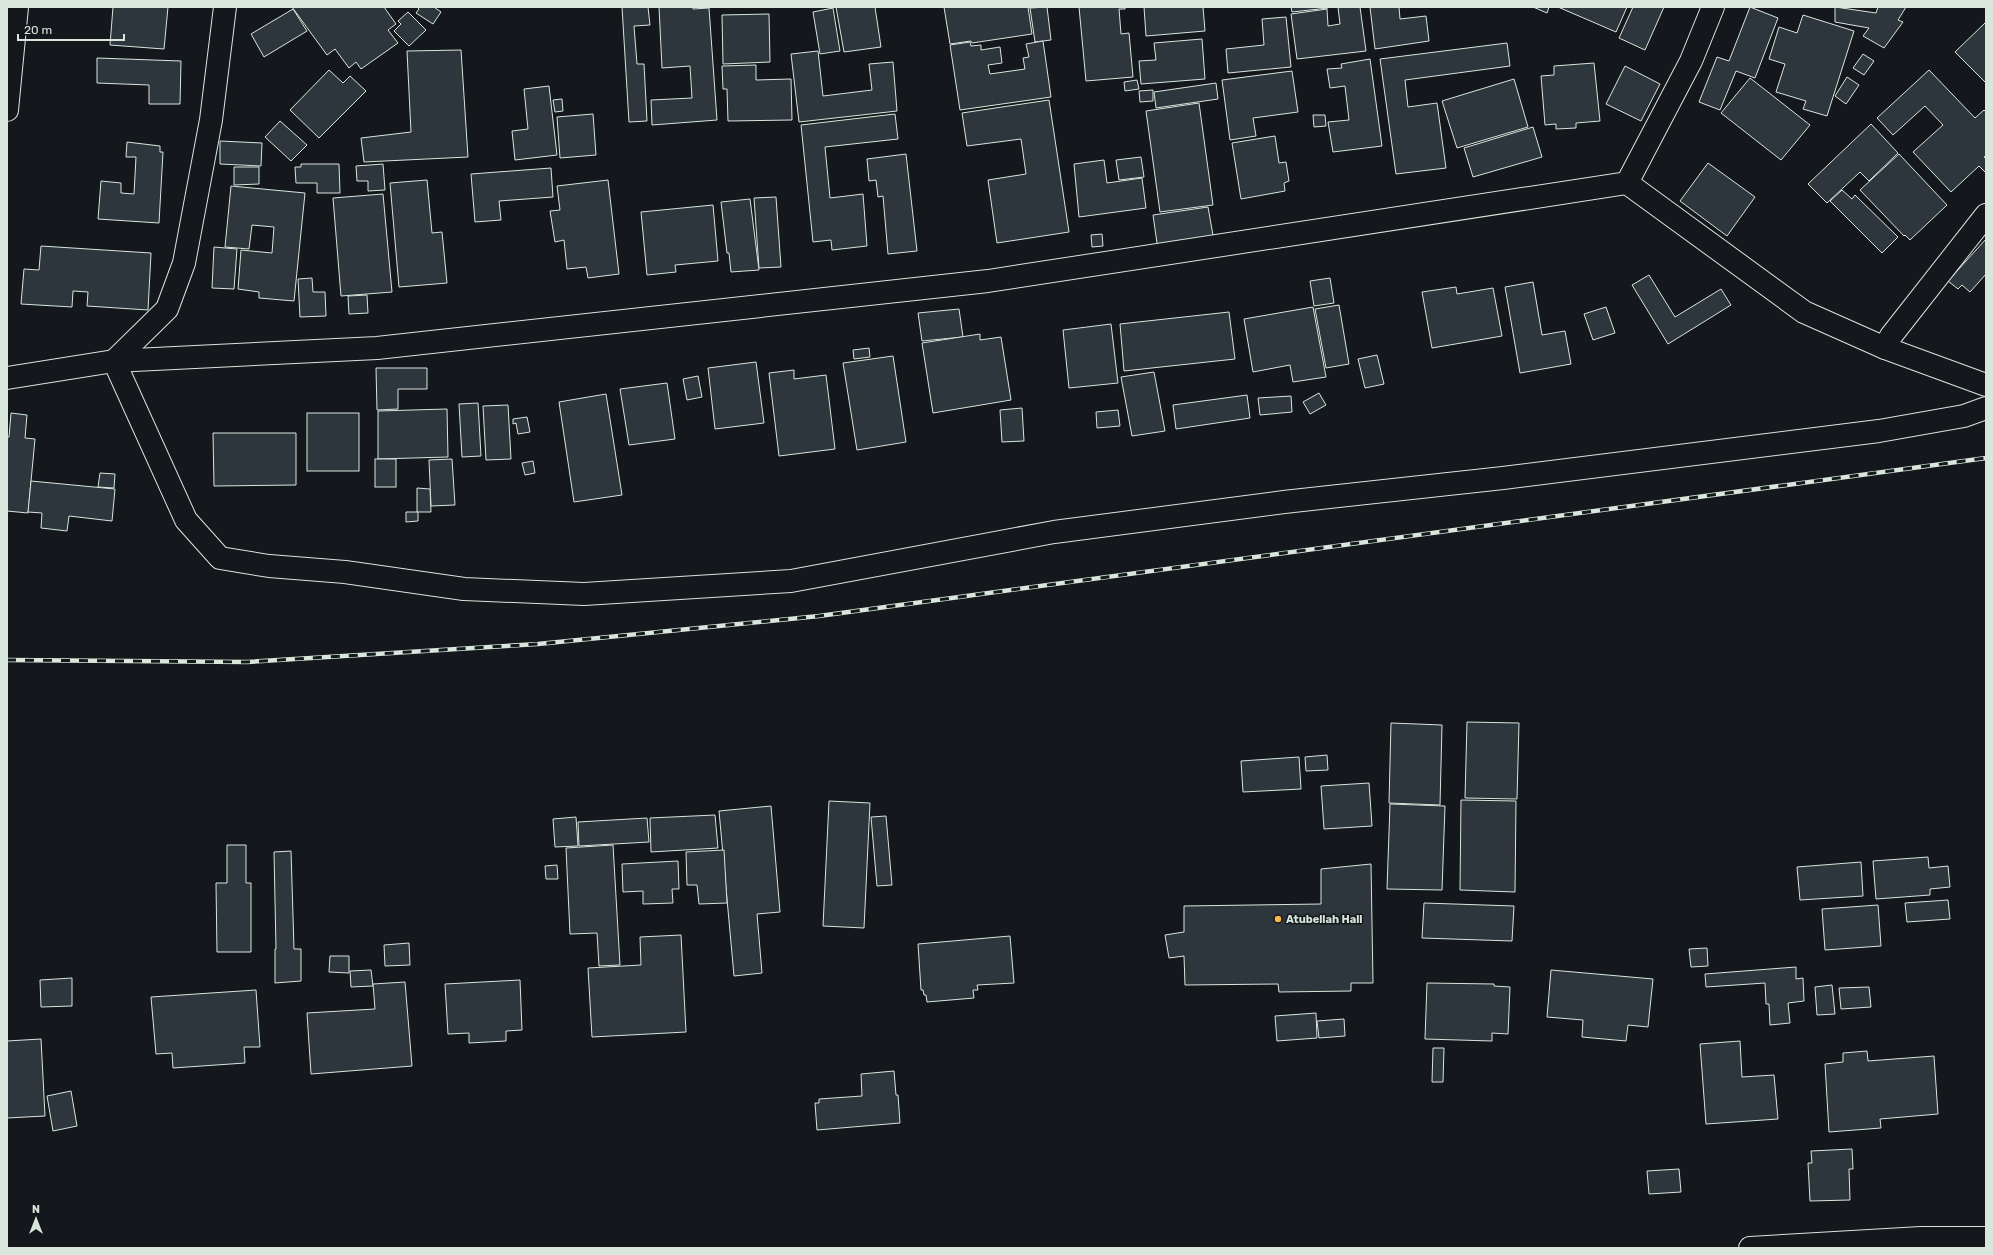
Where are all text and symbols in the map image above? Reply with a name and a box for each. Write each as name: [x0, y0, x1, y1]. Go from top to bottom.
scale bar: [18, 16, 124, 42]
text: 20 m: [24, 23, 52, 37]
place label: Atubellah Hall: [1286, 913, 1362, 926]
marker: Atubellah Hall: [1273, 914, 1283, 924]
north arrow: [16, 1199, 56, 1239]
text: N: [32, 1203, 40, 1216]

